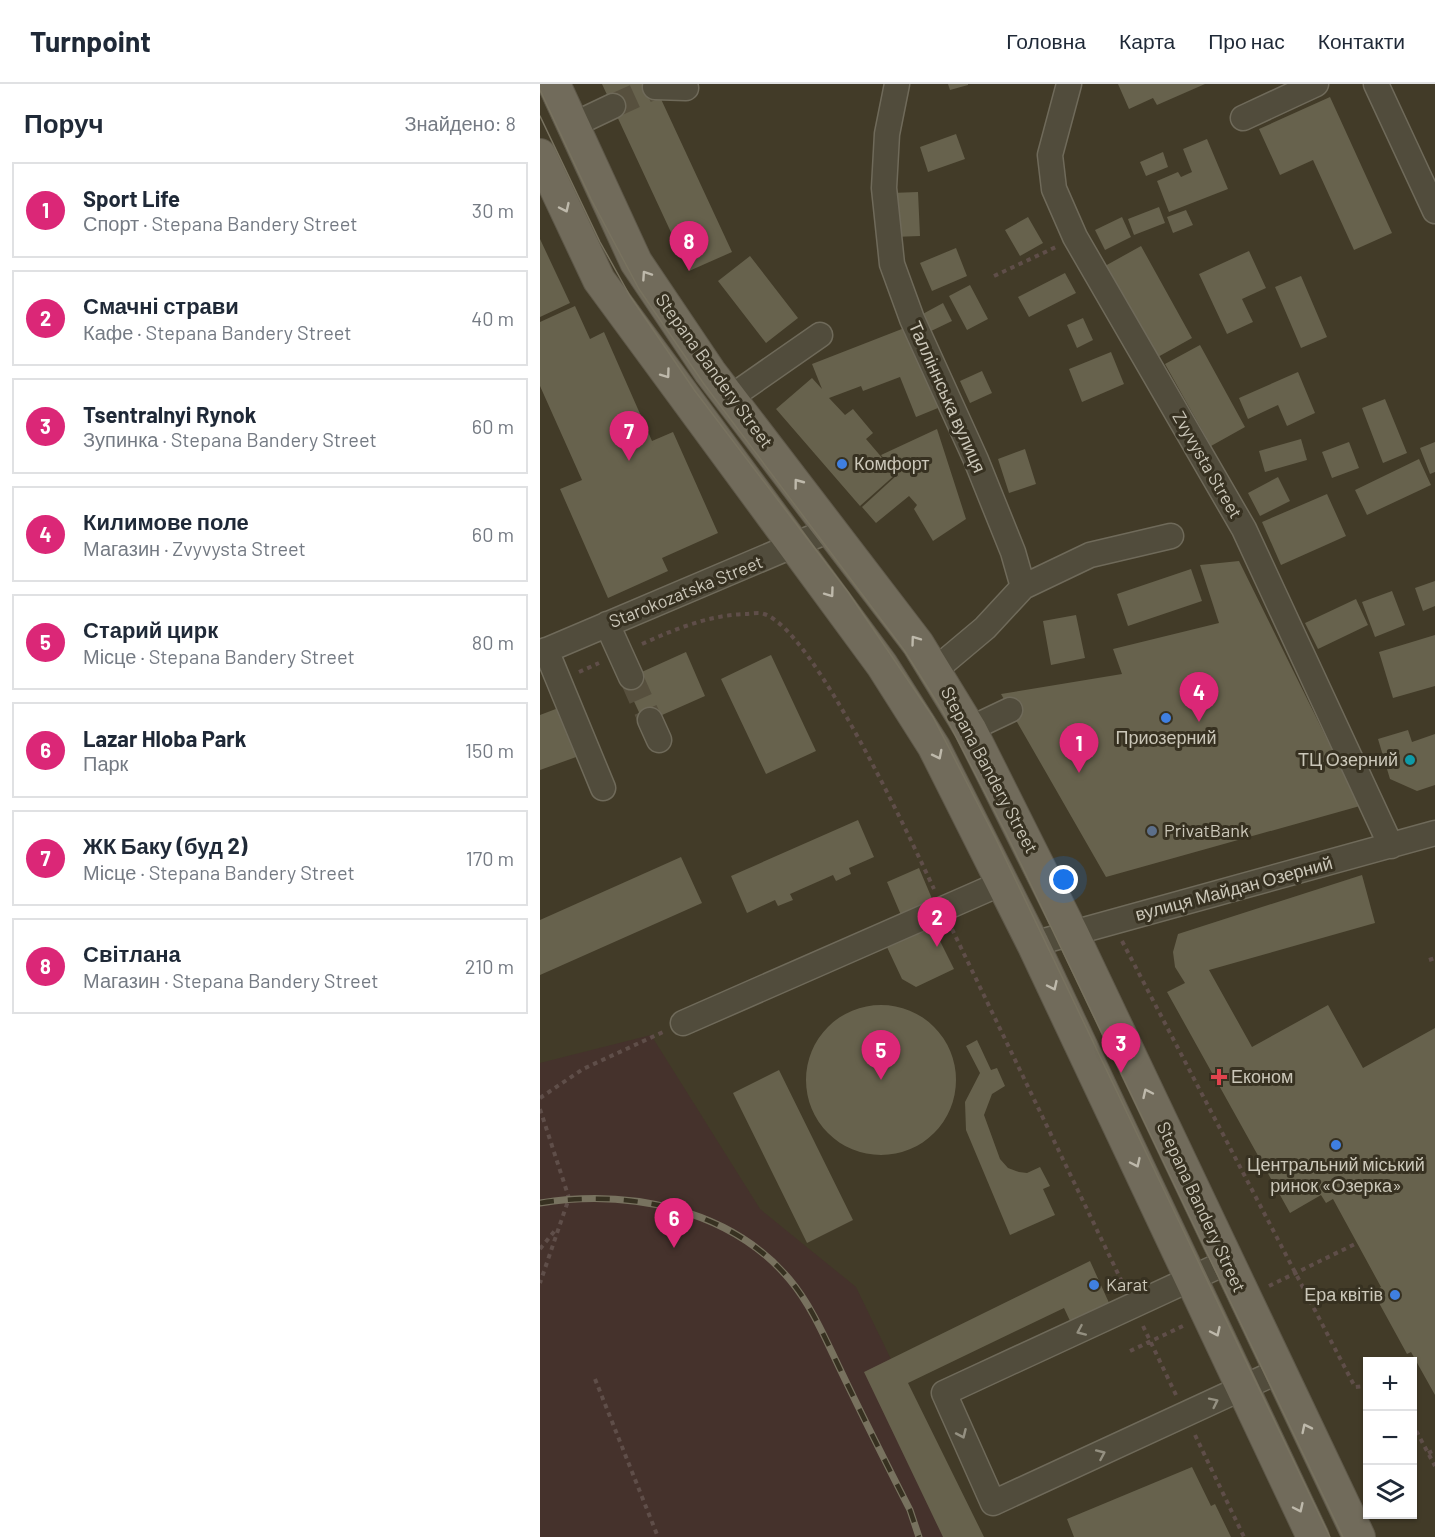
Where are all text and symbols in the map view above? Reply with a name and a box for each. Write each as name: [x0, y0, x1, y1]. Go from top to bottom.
text: Turnpoint: [30, 24, 151, 58]
text: Головна: [1006, 28, 1086, 53]
text: Карта: [1119, 28, 1175, 53]
text: Про нас: [1208, 28, 1285, 53]
text: Контакти: [1318, 28, 1405, 53]
text: Поруч: [24, 107, 104, 138]
text: Знайдено: 8: [404, 111, 516, 135]
text: Sport Life: [83, 185, 180, 211]
text: 1: [42, 198, 49, 222]
text: 30 m: [472, 198, 514, 222]
one-way arrow: [558, 201, 570, 212]
text: Спорт · Stepana Bandery Street: [83, 211, 358, 235]
pin: 8: [670, 222, 708, 271]
one-way arrow: [642, 271, 653, 282]
street label: Stepana Bandery Street: [651, 289, 778, 452]
text: Смачні страви: [83, 292, 239, 318]
text: 2: [40, 306, 51, 330]
text: 40 m: [471, 306, 514, 330]
street label: Талліннська вулиця: [905, 317, 991, 476]
text: Кафе · Stepana Bandery Street: [83, 320, 352, 344]
one-way arrow: [659, 367, 670, 378]
text: Tsentralnyi Rynok: [83, 401, 256, 427]
street label: Zvyvysta Street: [1168, 407, 1247, 522]
pin: 7: [610, 412, 649, 461]
text: 3: [40, 414, 51, 438]
text: 60 m: [472, 414, 514, 438]
text: Зупинка · Stepana Bandery Street: [83, 427, 377, 451]
place label: Комфорт: [854, 452, 930, 474]
marker: Комфорт: [835, 457, 849, 471]
one-way arrow: [794, 479, 805, 490]
text: Килимове поле: [83, 508, 249, 534]
text: 4: [39, 522, 52, 546]
text: 60 m: [472, 522, 514, 546]
text: Магазин · Zvyvysta Street: [83, 536, 306, 560]
street label: Starokozatska Street: [605, 550, 766, 632]
one-way arrow: [823, 586, 834, 597]
text: Старий цирк: [83, 616, 218, 642]
text: 5: [40, 630, 51, 654]
text: 80 m: [472, 630, 514, 654]
one-way arrow: [911, 635, 922, 646]
text: Місце · Stepana Bandery Street: [83, 644, 355, 668]
pin: 4: [1180, 672, 1218, 722]
street label: Stepana Bandery Street: [937, 682, 1043, 857]
marker: Приозерний: [1159, 711, 1173, 725]
pin: 1: [1060, 724, 1098, 773]
text: Lazar Hloba Park: [83, 725, 246, 751]
place label: Приозерний: [1116, 726, 1216, 748]
text: 6: [40, 738, 51, 762]
text: 150 m: [465, 738, 514, 762]
place label: ТЦ Озерний: [1298, 748, 1398, 770]
one-way arrow: [930, 749, 942, 760]
text: Парк: [83, 751, 128, 775]
marker: ТЦ Озерний: [1403, 753, 1417, 767]
place label: PrivatBank: [1164, 819, 1249, 841]
marker: PrivatBank: [1145, 824, 1159, 838]
text: ЖК Баку (буд 2): [83, 832, 247, 858]
text: 7: [41, 846, 50, 870]
text: 170 m: [466, 846, 514, 870]
street label: вулиця Майдан Озерний: [1133, 851, 1335, 925]
text: Місце · Stepana Bandery Street: [83, 860, 355, 884]
your location: [1049, 865, 1078, 894]
pin: 2: [918, 898, 956, 947]
text: Світлана: [83, 940, 181, 966]
text: 8: [40, 954, 51, 978]
text: 210 m: [465, 954, 514, 978]
text: Магазин · Stepana Bandery Street: [83, 968, 378, 992]
one-way arrow: [1045, 980, 1057, 991]
pin: 3: [1102, 1024, 1140, 1073]
pin: 5: [862, 1030, 900, 1080]
place label: Економ: [1231, 1065, 1293, 1087]
marker: Економ: [1212, 1070, 1226, 1084]
one-way arrow: [1143, 1088, 1155, 1099]
street label: Stepana Bandery Street: [1153, 1118, 1251, 1295]
marker: Центральний міський ринок «Озерка»: [1329, 1138, 1343, 1152]
place label: Центральний міський ринок «Озерка»: [1247, 1153, 1425, 1196]
one-way arrow: [1128, 1156, 1140, 1167]
pin: 6: [654, 1198, 694, 1248]
place label: Karat: [1106, 1273, 1148, 1295]
marker: Karat: [1087, 1278, 1101, 1292]
place label: Ера квітів: [1304, 1283, 1383, 1305]
marker: Ера квітів: [1388, 1288, 1402, 1302]
one-way arrow: [1076, 1323, 1087, 1335]
one-way arrow: [1208, 1325, 1220, 1336]
map controls: [1363, 1357, 1417, 1519]
button: +: [1363, 1357, 1417, 1411]
one-way arrow: [1208, 1397, 1219, 1409]
button: −: [1363, 1411, 1417, 1465]
one-way arrow: [1302, 1423, 1314, 1434]
one-way arrow: [955, 1427, 967, 1438]
one-way arrow: [1095, 1449, 1106, 1461]
button: layers: [1363, 1465, 1417, 1519]
one-way arrow: [1292, 1502, 1304, 1513]

